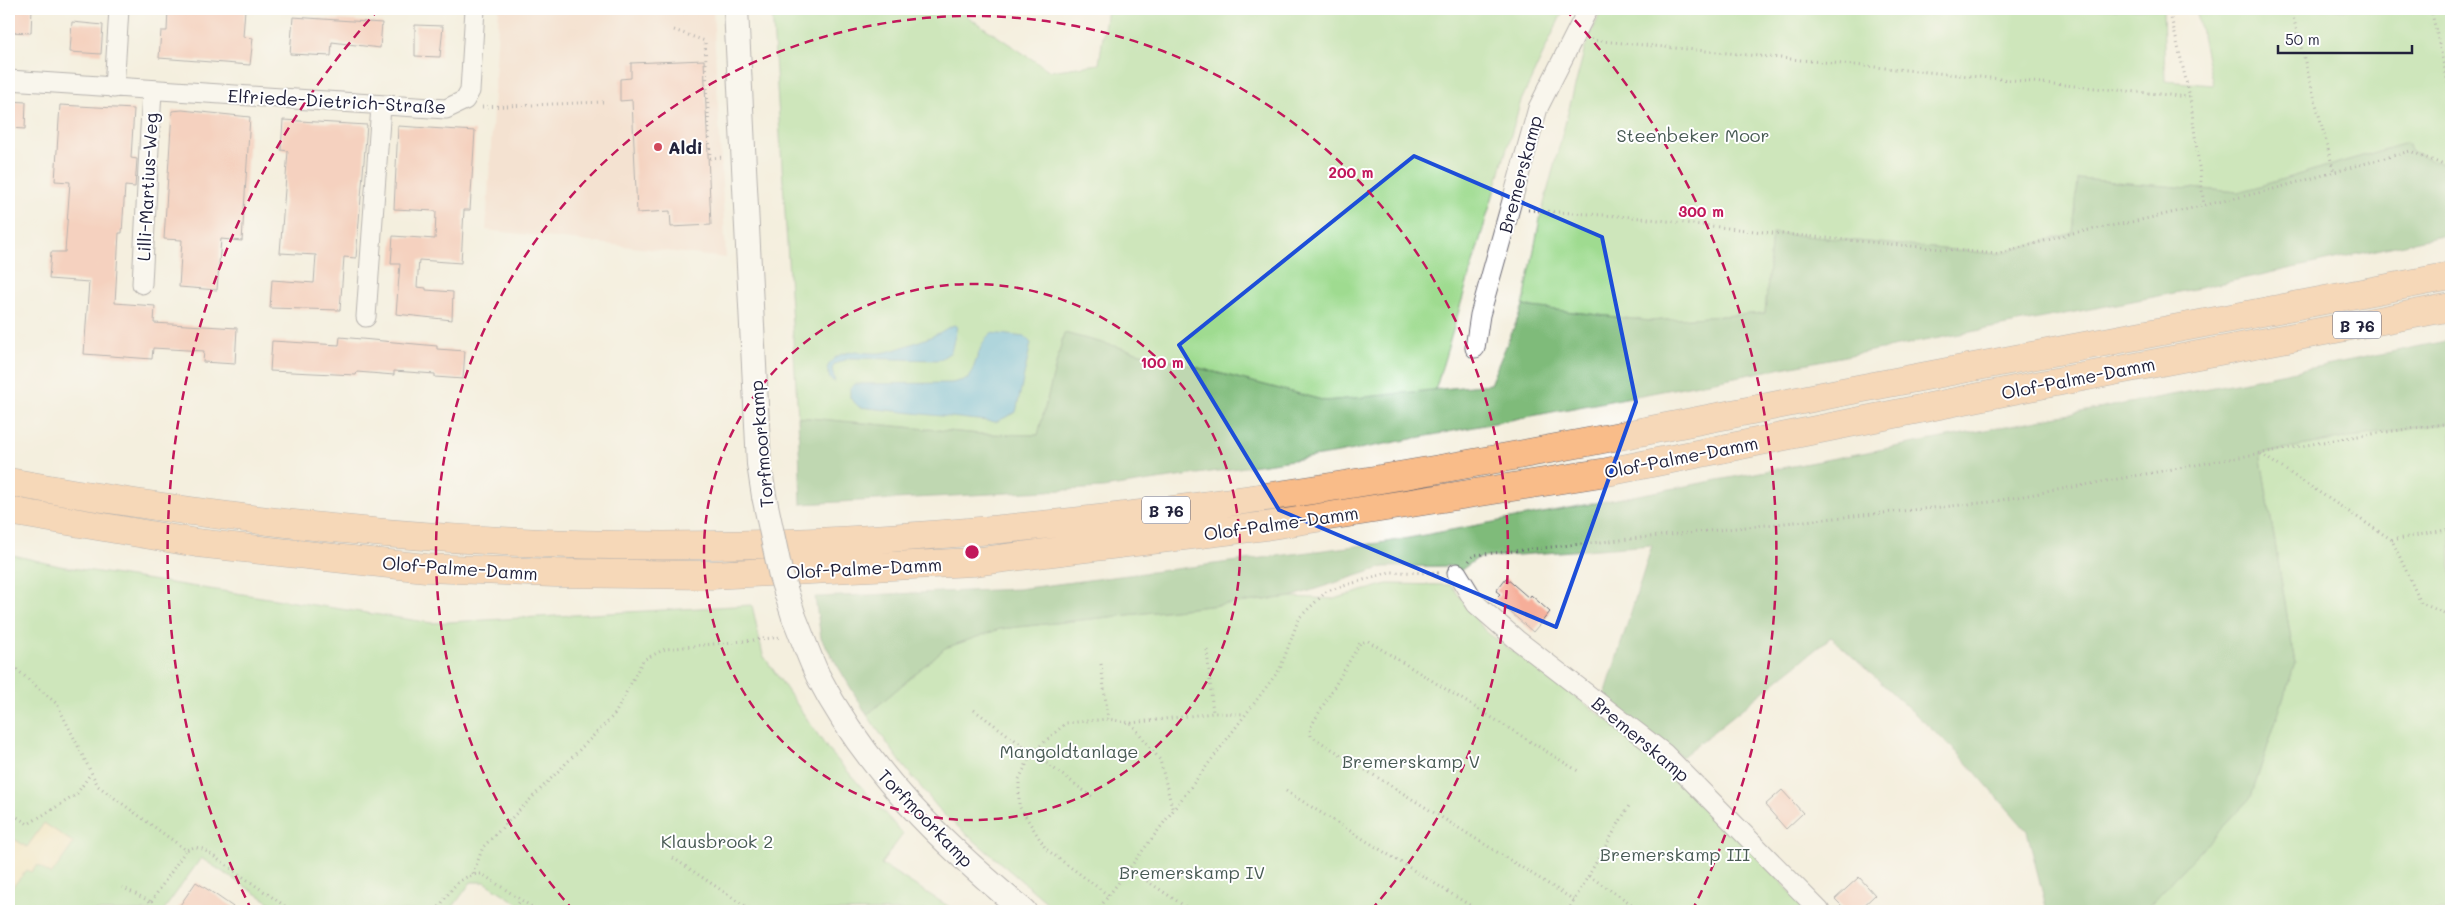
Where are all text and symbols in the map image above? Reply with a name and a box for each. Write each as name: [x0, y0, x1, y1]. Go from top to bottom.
scale bar: [2278, 22, 2411, 54]
text: 50 m: [2285, 29, 2320, 49]
street label: Elfriede-Dietrich-Straße: [227, 83, 447, 119]
street label: Lilli-Martius-Weg: [131, 112, 163, 262]
street label: Bremerskamp: [1493, 113, 1547, 235]
park label: Steenbeker Moor: [1616, 123, 1770, 147]
place label: Aldi: [668, 135, 703, 159]
marker: Aldi: [652, 141, 664, 153]
text: 200 m: [1329, 162, 1374, 182]
text: 300 m: [1678, 201, 1724, 221]
road number: B 76: [2333, 312, 2381, 338]
street label: Olof-Palme-Damm: [1999, 351, 2157, 405]
text: 100 m: [1140, 352, 1184, 372]
street label: Torfmoorkamp: [743, 379, 779, 509]
street label: Olof-Palme-Damm: [1602, 430, 1760, 484]
road number: B 76: [1142, 496, 1190, 524]
street label: Olof-Palme-Damm: [1202, 500, 1360, 546]
centre of rings: [963, 543, 981, 561]
street label: Olof-Palme-Damm: [381, 551, 539, 585]
street label: Olof-Palme-Damm: [785, 552, 943, 584]
street label: Bremerskamp: [1587, 691, 1695, 787]
park label: Mangoldtanlage: [1000, 739, 1139, 763]
park label: Bremerskamp V: [1342, 749, 1480, 773]
street label: Torfmoorkamp: [873, 764, 979, 872]
park label: Klausbrook 2: [661, 829, 773, 853]
park label: Bremerskamp III: [1600, 842, 1750, 866]
park label: Bremerskamp IV: [1119, 860, 1265, 884]

